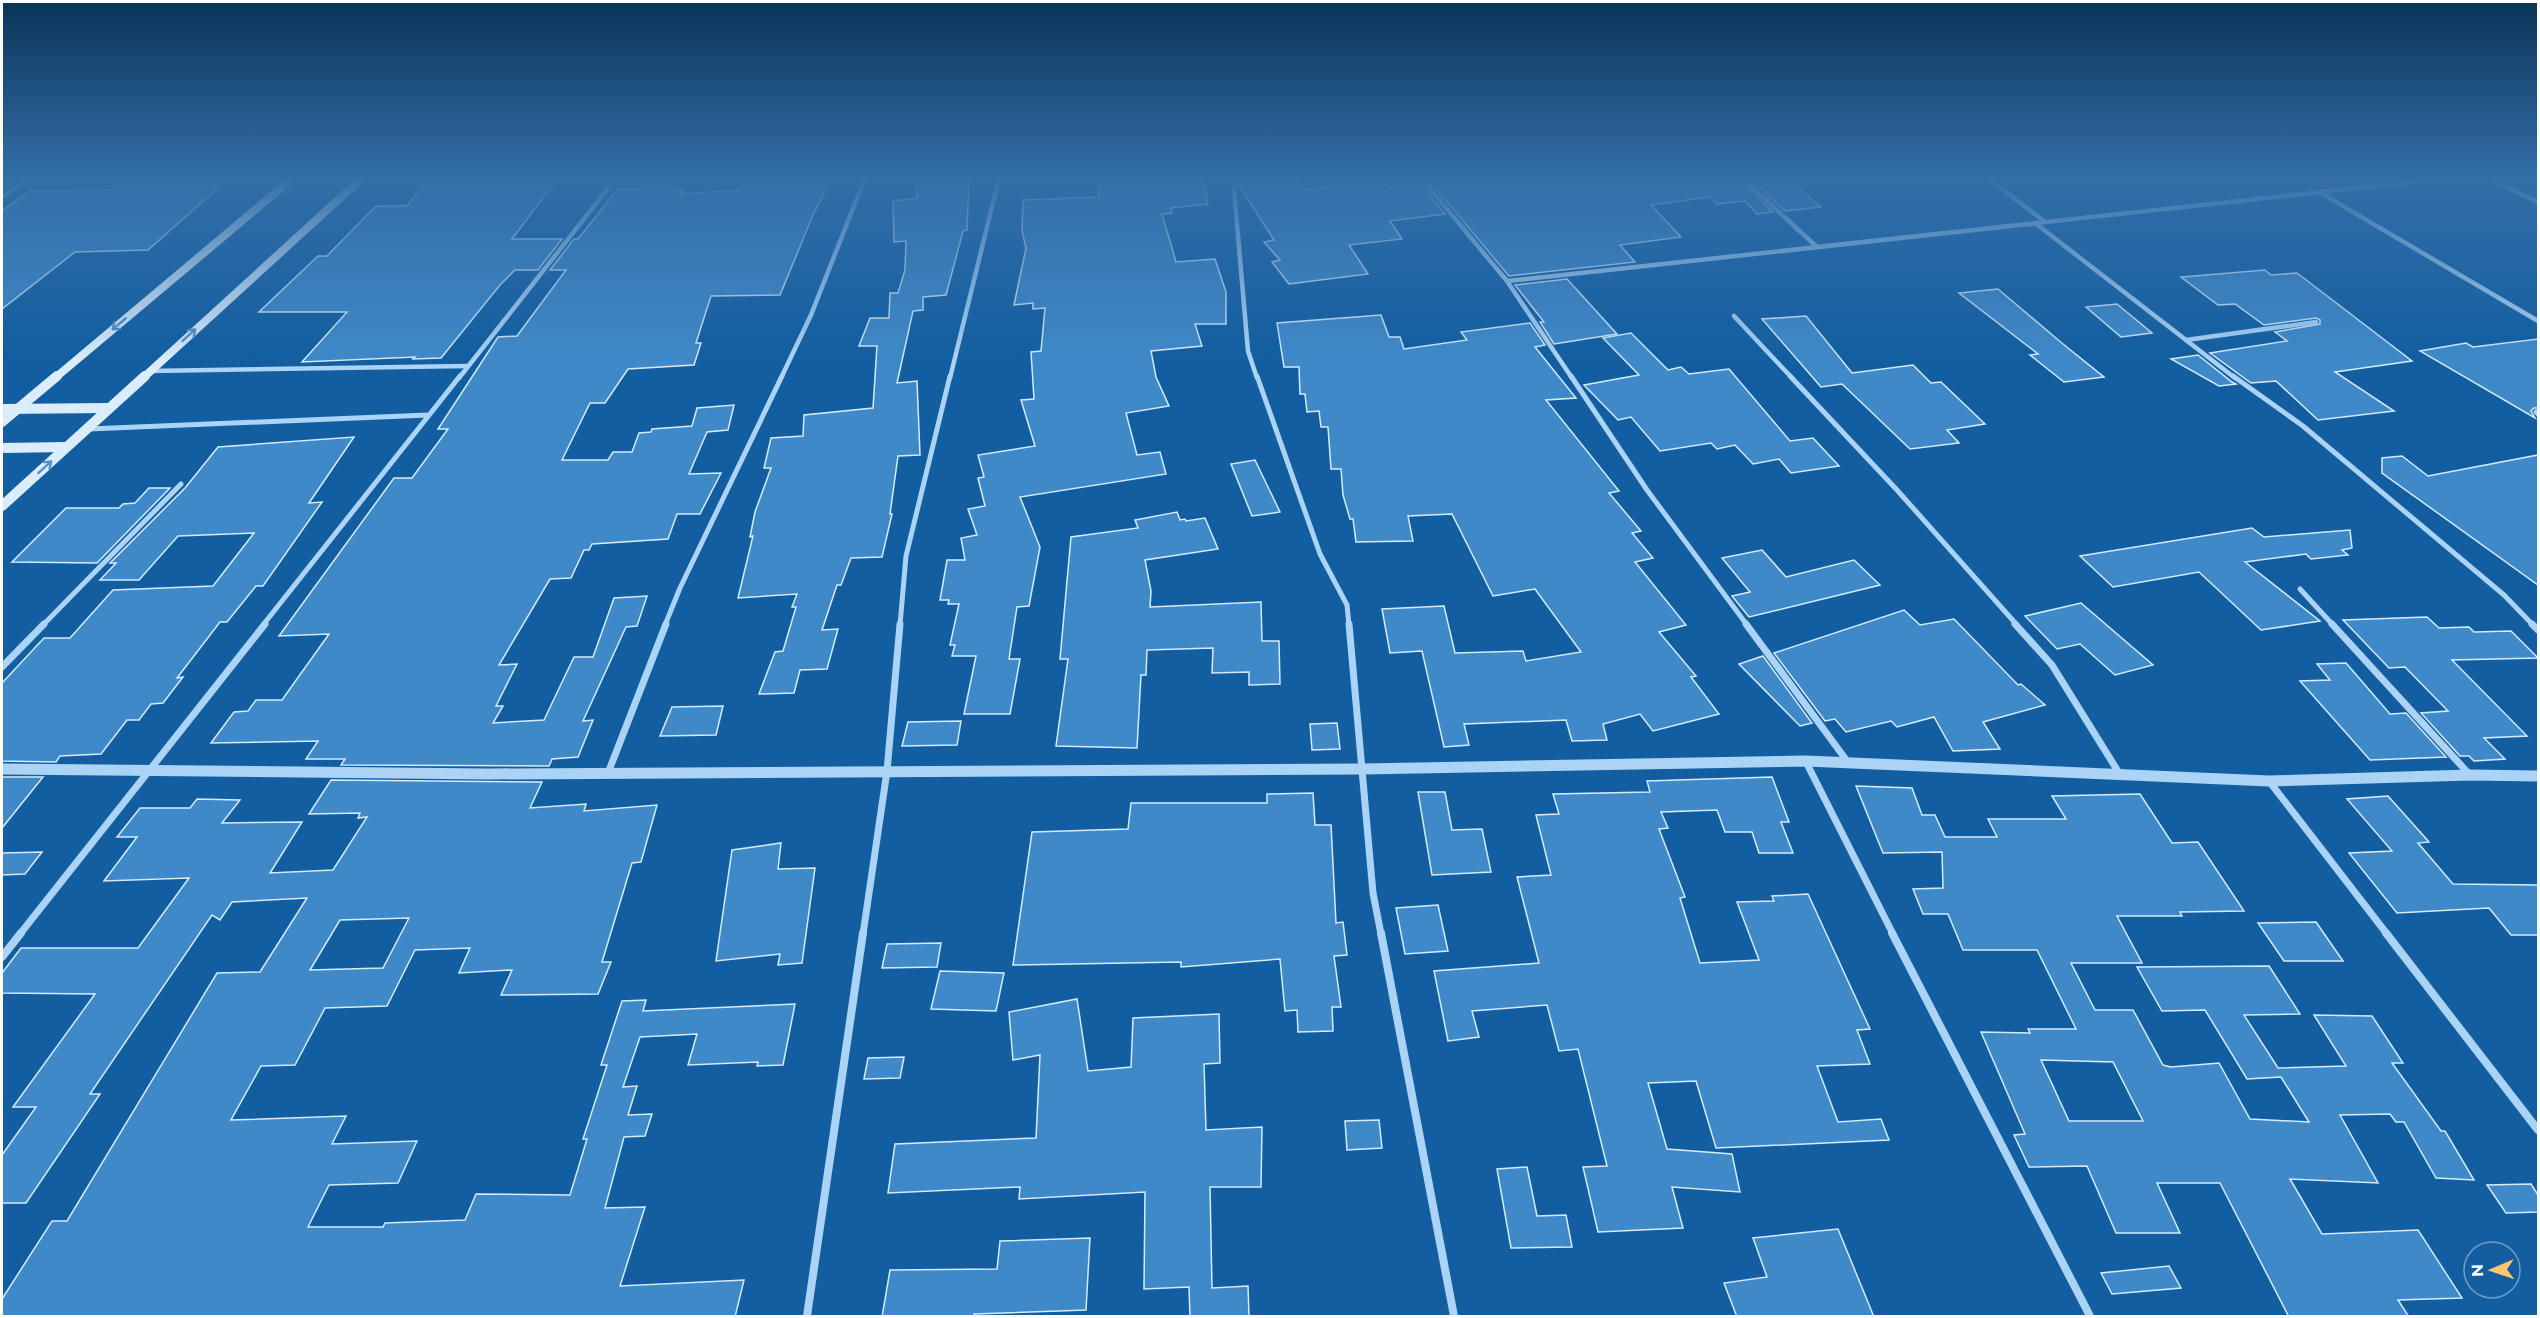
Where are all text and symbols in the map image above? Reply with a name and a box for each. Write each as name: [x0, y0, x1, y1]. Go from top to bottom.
one-way arrow: [111, 317, 127, 330]
one-way arrow: [181, 328, 196, 342]
one-way arrow: [37, 459, 52, 474]
north arrow: [2462, 1240, 2522, 1300]
text: N: [2468, 1264, 2487, 1277]

